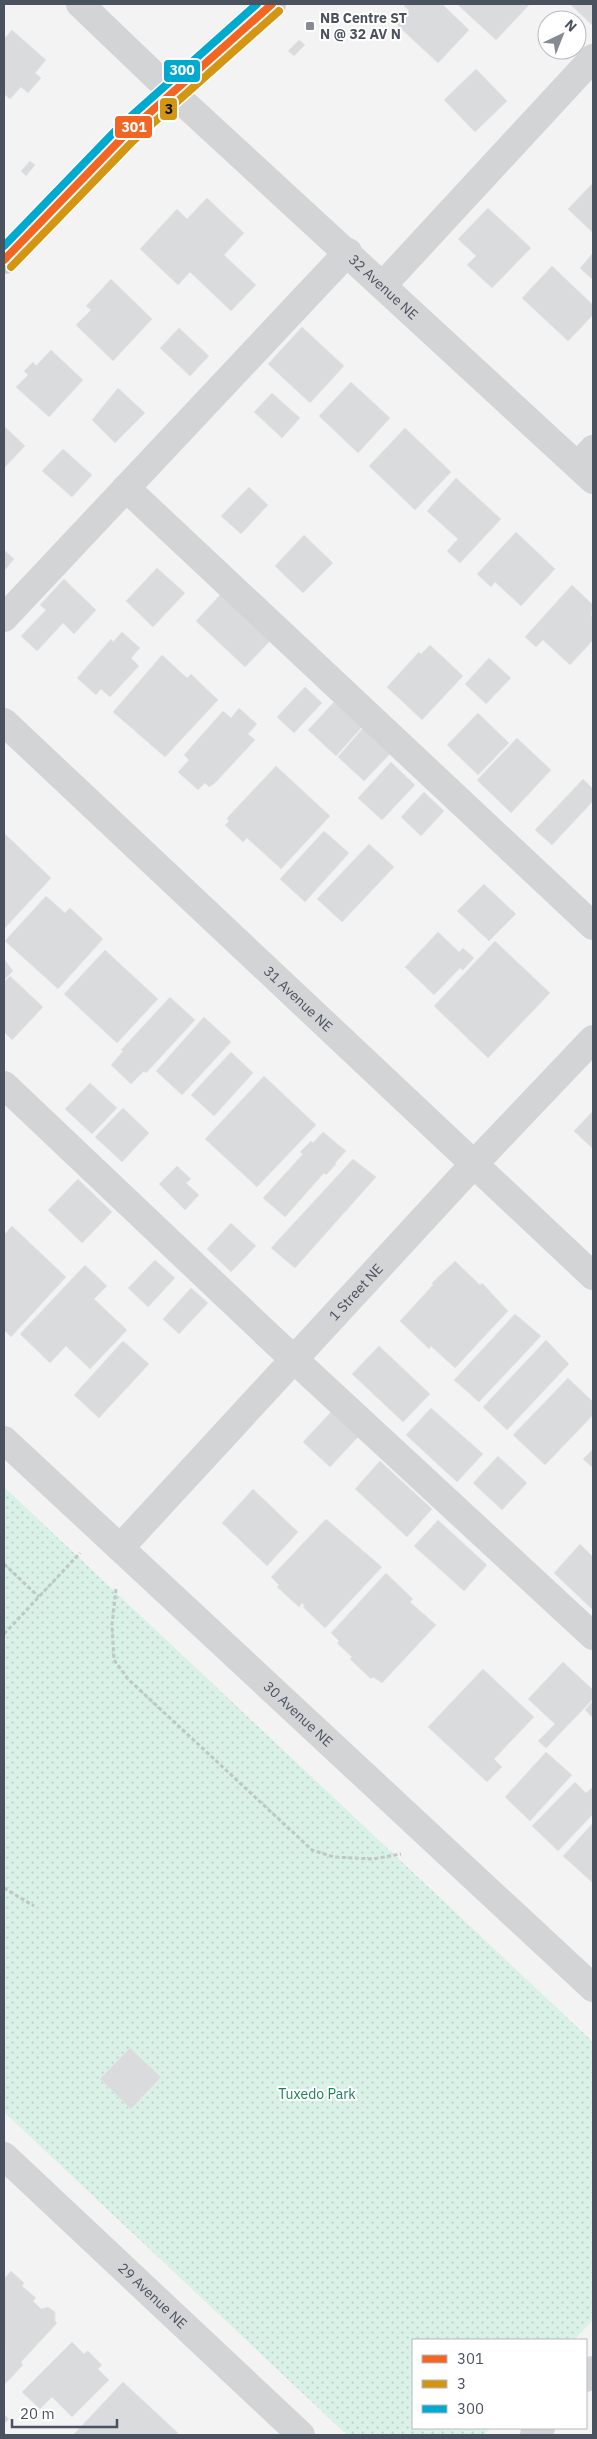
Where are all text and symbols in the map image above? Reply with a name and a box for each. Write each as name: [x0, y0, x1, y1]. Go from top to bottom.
place label: NB Centre ST N @ 32 AV N: [320, 9, 407, 43]
north arrow: [537, 10, 587, 60]
text: N: [561, 15, 581, 36]
marker: NB Centre ST N @ 32 AV N: [304, 20, 316, 32]
line badge: 300: [163, 59, 201, 83]
text: 300: [169, 61, 195, 79]
line badge: 3: [159, 97, 178, 121]
text: 3: [165, 100, 173, 118]
line badge: 301: [114, 115, 153, 139]
text: 301: [121, 118, 147, 136]
street label: 32 Avenue NE: [345, 250, 422, 324]
street label: 31 Avenue NE: [260, 962, 337, 1036]
street label: 1 Street NE: [325, 1260, 387, 1325]
street label: 30 Avenue NE: [260, 1677, 337, 1750]
park label: Tuxedo Park: [278, 2085, 356, 2103]
street label: 29 Avenue NE: [114, 2259, 191, 2332]
legend: [412, 2339, 587, 2429]
text: 301: [457, 2349, 484, 2368]
text: 3: [457, 2374, 466, 2393]
scale bar: [12, 2396, 118, 2428]
text: 300: [457, 2399, 484, 2418]
text: 20 m: [20, 2404, 55, 2423]

